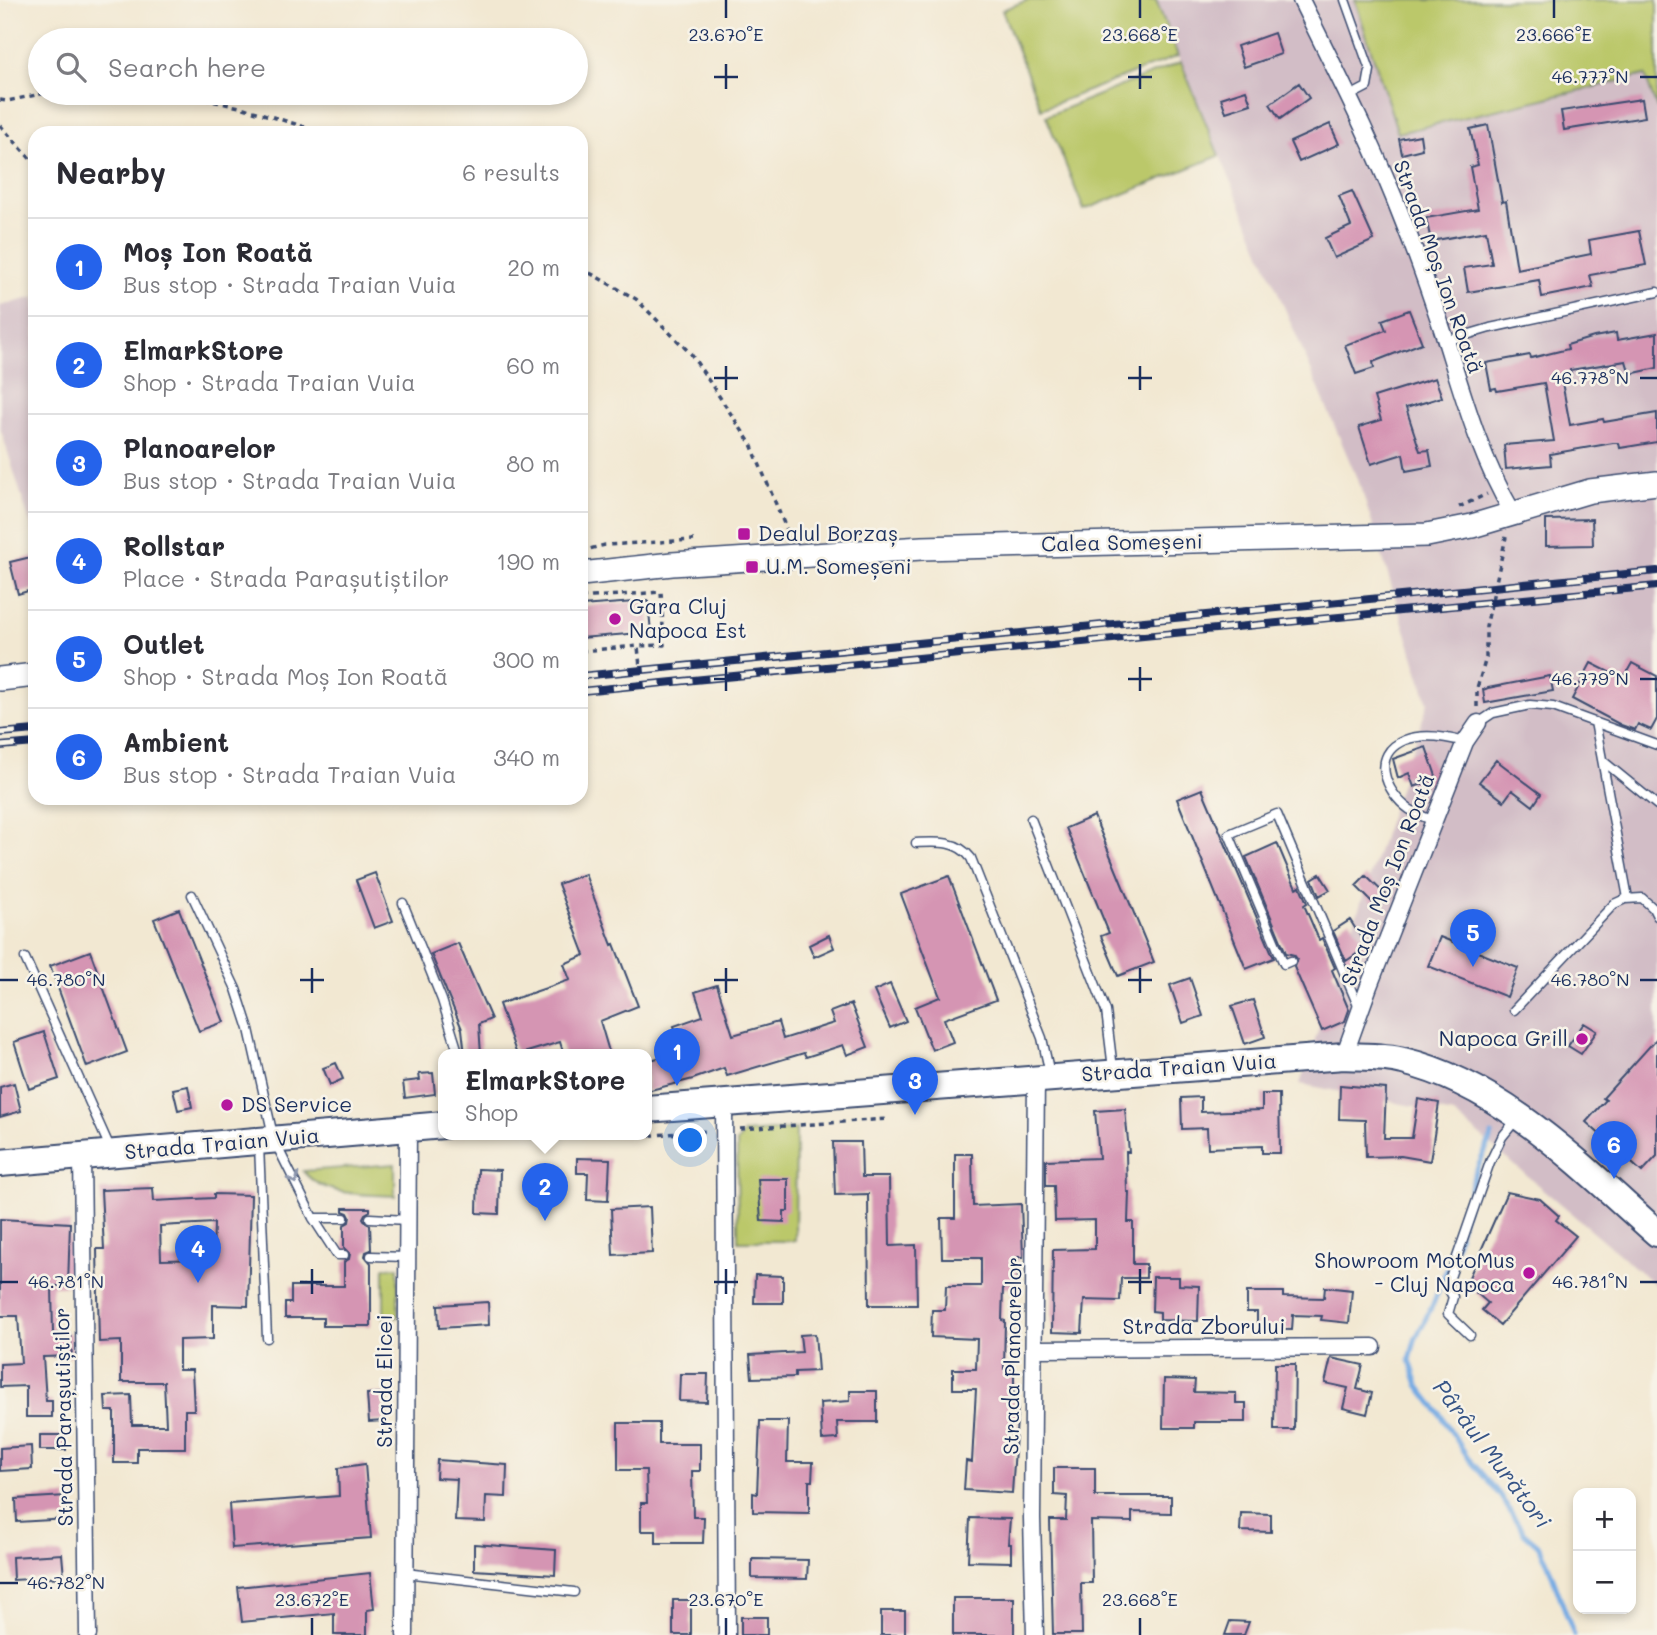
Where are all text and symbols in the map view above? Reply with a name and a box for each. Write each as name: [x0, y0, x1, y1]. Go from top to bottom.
text: 23.670°E: [688, 22, 764, 46]
text: 23.668°E: [1102, 22, 1178, 46]
text: 23.666°E: [1516, 22, 1592, 46]
search box: [28, 28, 588, 105]
icon: search: [52, 48, 90, 86]
text: Search here: [108, 50, 266, 84]
text: 46.777°N: [1551, 64, 1629, 88]
text: Nearby: [56, 152, 166, 192]
street label: Strada Moș Ion Roată: [1387, 156, 1491, 377]
text: 6 results: [462, 157, 560, 187]
text: Moș Ion Roată: [123, 235, 313, 269]
text: 1: [74, 252, 84, 282]
text: 20 m: [507, 252, 560, 282]
text: Bus stop · Strada Traian Vuia: [123, 269, 456, 299]
text: ElmarkStore: [123, 333, 283, 367]
text: 2: [73, 350, 85, 380]
text: 60 m: [506, 350, 560, 380]
text: 46.778°N: [1551, 365, 1629, 389]
text: Shop · Strada Traian Vuia: [123, 367, 416, 397]
text: Planoarelor: [123, 431, 276, 465]
text: 3: [72, 448, 86, 478]
text: 80 m: [506, 448, 560, 478]
text: Bus stop · Strada Traian Vuia: [123, 465, 456, 495]
place label: Dealul Borzaș: [758, 519, 898, 547]
marker: Dealul Borzaș: [736, 526, 752, 542]
street label: Calea Someșeni: [1041, 527, 1203, 557]
text: Rollstar: [123, 529, 225, 563]
text: 4: [72, 546, 86, 576]
text: 190 m: [496, 546, 560, 576]
place label: U.M. Someșeni: [766, 552, 912, 580]
marker: U.M. Someșeni: [744, 559, 760, 575]
text: Place · Strada Parașutiștilor: [123, 563, 449, 593]
place label: Gara Cluj Napoca Est: [629, 592, 747, 643]
marker: Gara Cluj Napoca Est: [607, 611, 623, 627]
text: Outlet: [123, 627, 205, 661]
text: 5: [72, 644, 86, 674]
text: 300 m: [492, 644, 560, 674]
text: Shop · Strada Moș Ion Roată: [123, 661, 448, 691]
text: 46.779°N: [1551, 666, 1629, 690]
text: Ambient: [123, 725, 229, 759]
text: 6: [72, 742, 86, 772]
text: 340 m: [493, 742, 560, 772]
text: Bus stop · Strada Traian Vuia: [123, 759, 456, 789]
street label: Strada Moș Ion Roată: [1334, 769, 1440, 990]
pin: 5: [1450, 909, 1496, 967]
text: 46.780°N: [27, 967, 105, 991]
text: 46.780°N: [1551, 967, 1629, 991]
place label: Napoca Grill: [1439, 1024, 1568, 1051]
pin: 1: [654, 1028, 700, 1086]
marker: Napoca Grill: [1574, 1031, 1590, 1047]
street label: Strada Traian Vuia: [1080, 1046, 1277, 1087]
popup: [438, 1049, 652, 1140]
pin: 3: [892, 1057, 938, 1115]
text: ElmarkStore: [465, 1063, 625, 1097]
place label: DS Service: [241, 1090, 352, 1117]
marker: DS Service: [219, 1097, 235, 1113]
text: Shop: [465, 1097, 519, 1127]
street label: Strada Traian Vuia: [123, 1121, 320, 1164]
pin: 6: [1591, 1121, 1637, 1179]
your location: [673, 1123, 707, 1157]
pin: 2: [522, 1163, 568, 1221]
one-way arrow: [285, 1172, 299, 1184]
pin: 4: [175, 1225, 221, 1283]
place label: Showroom MotoMus - Cluj Napoca: [1314, 1246, 1515, 1297]
street label: Strada Planoarelor: [996, 1257, 1027, 1455]
marker: Showroom MotoMus - Cluj Napoca: [1521, 1265, 1537, 1281]
text: 46.781°N: [28, 1269, 104, 1293]
text: 46.781°N: [1552, 1269, 1628, 1293]
street label: Strada Parașutiștilor: [47, 1307, 79, 1527]
street label: Strada Zborului: [1123, 1312, 1285, 1339]
street label: Strada Elicei: [370, 1314, 397, 1448]
water label: Pârâul Murători: [1427, 1373, 1559, 1534]
map controls: [1573, 1488, 1636, 1614]
button: +: [1573, 1488, 1636, 1551]
button: −: [1573, 1551, 1636, 1614]
text: 46.782°N: [27, 1570, 105, 1594]
text: 23.672°E: [275, 1587, 349, 1611]
text: 23.670°E: [688, 1587, 764, 1611]
text: 23.668°E: [1102, 1587, 1178, 1611]

